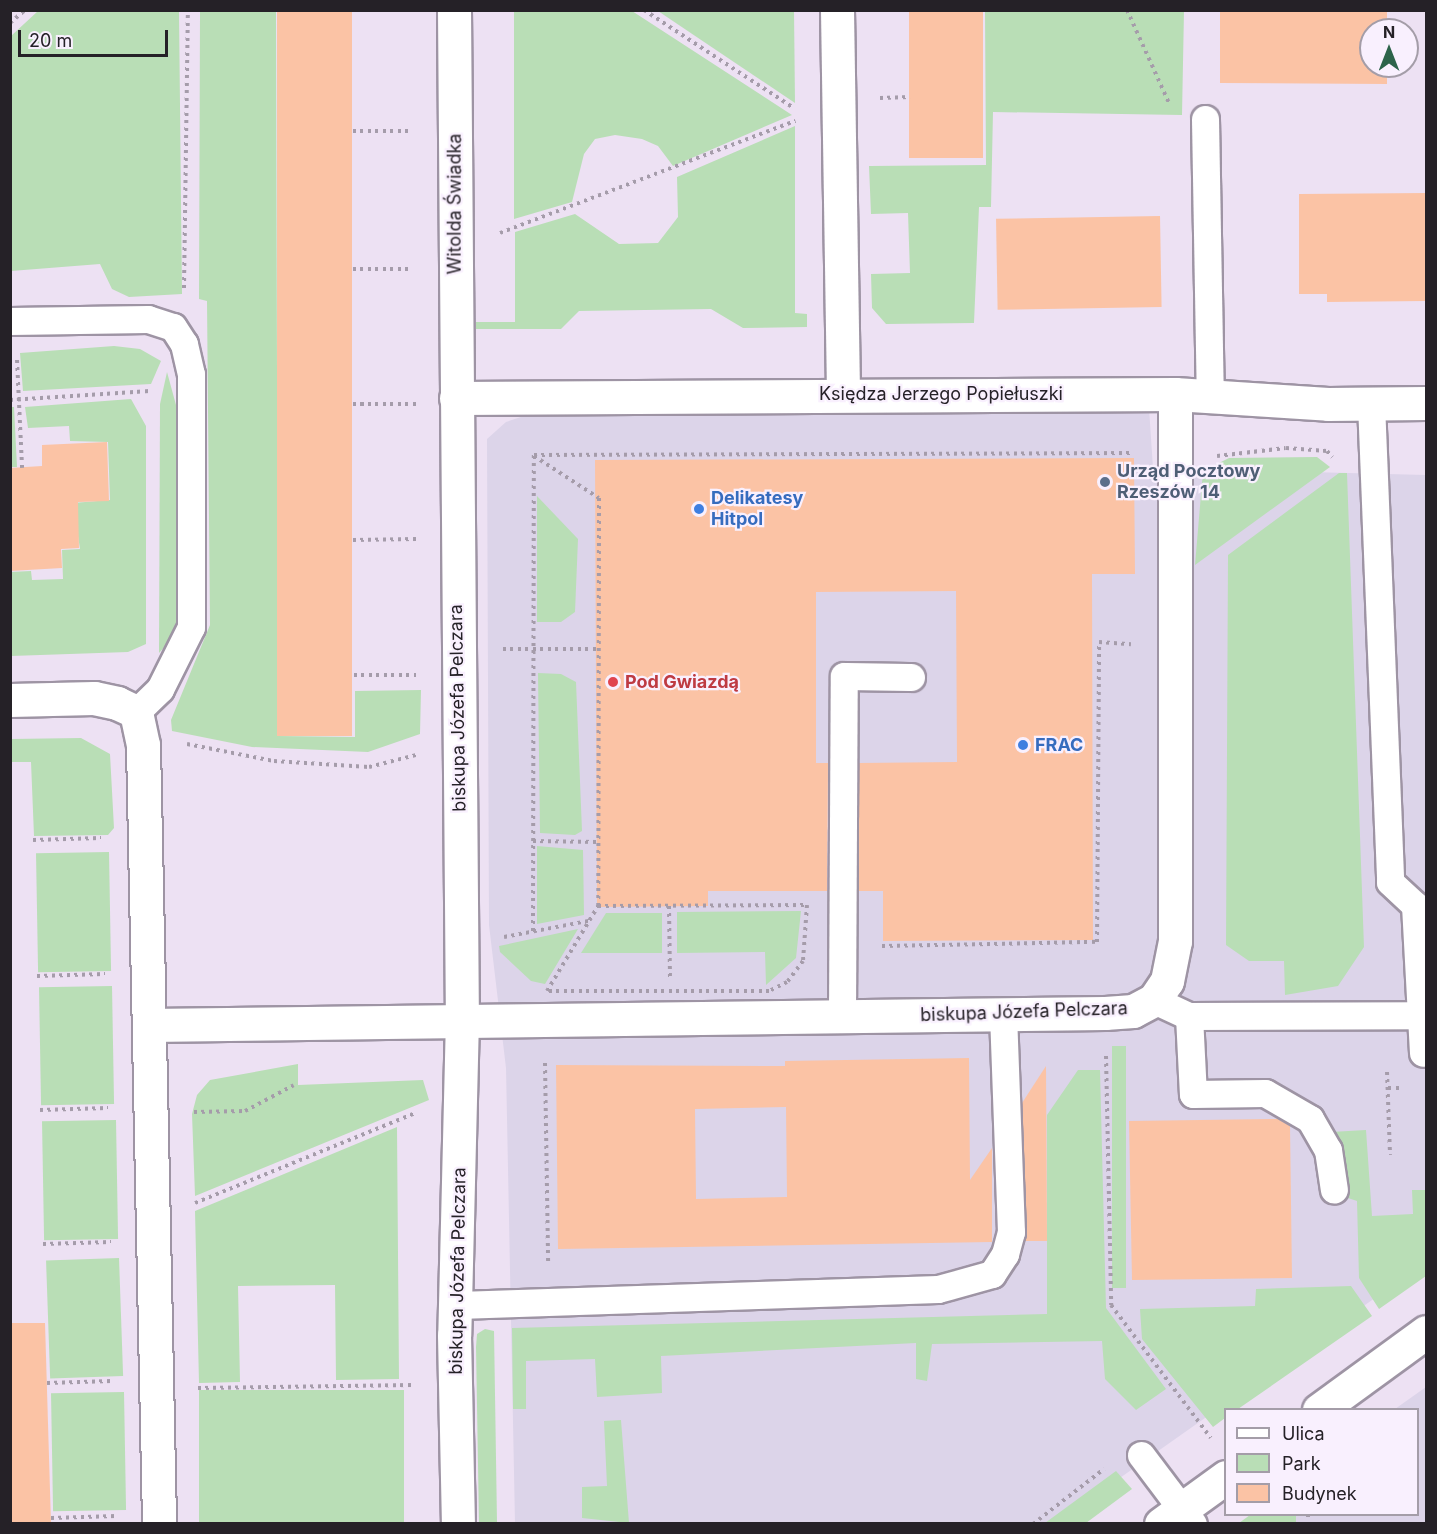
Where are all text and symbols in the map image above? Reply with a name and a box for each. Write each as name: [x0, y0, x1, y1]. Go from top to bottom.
scale bar: [21, 18, 171, 56]
north arrow: [1359, 18, 1419, 78]
text: N: [1383, 22, 1395, 42]
text: 20 m: [29, 30, 72, 51]
street label: Witolda Świadka: [444, 134, 466, 274]
street label: Księdza Jerzego Popiełuszki: [819, 383, 1063, 405]
place label: Urząd Pocztowy Rzeszów 14: [1117, 461, 1260, 504]
marker: Urząd Pocztowy Rzeszów 14: [1098, 475, 1112, 489]
place label: Delikatesy Hitpol: [711, 488, 803, 530]
marker: Delikatesy Hitpol: [692, 502, 706, 516]
street label: biskupa Józefa Pelczara: [445, 604, 471, 812]
place label: Pod Gwiazdą: [625, 671, 739, 693]
marker: Pod Gwiazdą: [606, 675, 620, 689]
place label: FRAC: [1035, 734, 1083, 756]
marker: FRAC: [1016, 738, 1030, 752]
street label: biskupa Józefa Pelczara: [920, 998, 1128, 1026]
street label: biskupa Józefa Pelczara: [445, 1167, 471, 1375]
legend: [1224, 1408, 1419, 1516]
text: Ulica: [1282, 1423, 1325, 1444]
text: Park: [1282, 1453, 1321, 1474]
text: Budynek: [1282, 1483, 1357, 1504]

